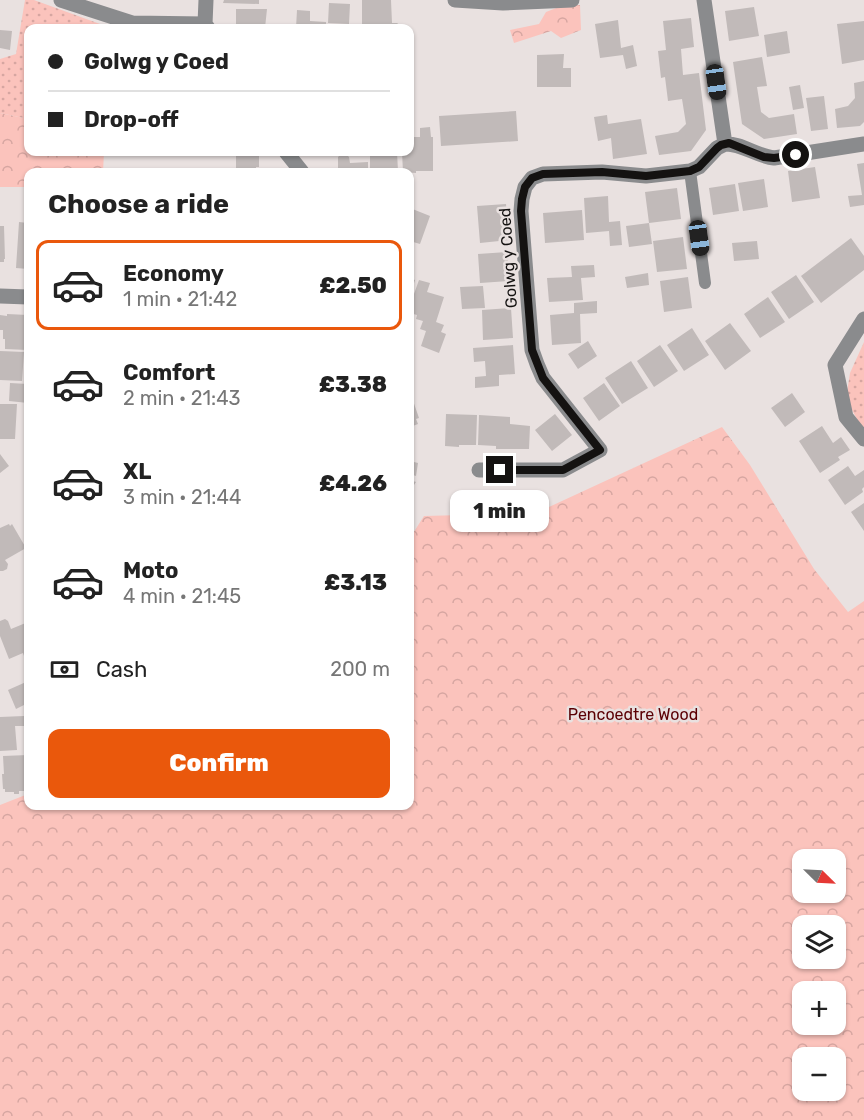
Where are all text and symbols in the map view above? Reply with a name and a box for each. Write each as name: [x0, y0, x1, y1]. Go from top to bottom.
text: Golwg y Coed: [84, 48, 229, 75]
car: [705, 63, 727, 101]
text: Drop-off: [84, 106, 179, 133]
route start: [782, 141, 809, 168]
text: Choose a ride: [48, 188, 229, 220]
street label: Golwg y Coed: [495, 207, 521, 309]
car: [688, 219, 710, 257]
icon: car: [51, 258, 105, 312]
text: Economy: [123, 260, 224, 287]
text: £2.50: [319, 272, 387, 299]
text: 1 min · 21:42: [123, 287, 237, 311]
icon: car: [51, 357, 105, 411]
text: Comfort: [123, 359, 215, 386]
text: £3.38: [319, 371, 387, 398]
text: 2 min · 21:43: [123, 386, 241, 410]
icon: car: [51, 456, 105, 510]
route end: [486, 456, 513, 483]
text: XL: [123, 458, 151, 485]
text: £4.26: [319, 470, 387, 497]
text: 3 min · 21:44: [123, 485, 241, 509]
callout: 1 min: [450, 491, 550, 533]
text: 1 min: [473, 499, 526, 523]
icon: car: [51, 555, 105, 609]
text: Moto: [123, 557, 178, 584]
text: £3.13: [324, 569, 387, 596]
text: 4 min · 21:45: [123, 584, 241, 608]
icon: cash: [48, 653, 81, 686]
text: Cash: [96, 656, 147, 683]
text: 200 m: [330, 657, 390, 681]
park label: Pencoedtre Wood: [568, 705, 698, 724]
button: Confirm: [48, 729, 390, 798]
north arrow: [792, 849, 846, 903]
map controls: [792, 849, 846, 1101]
button: layers: [792, 915, 846, 969]
button: +: [792, 981, 846, 1035]
button: −: [792, 1047, 846, 1101]

